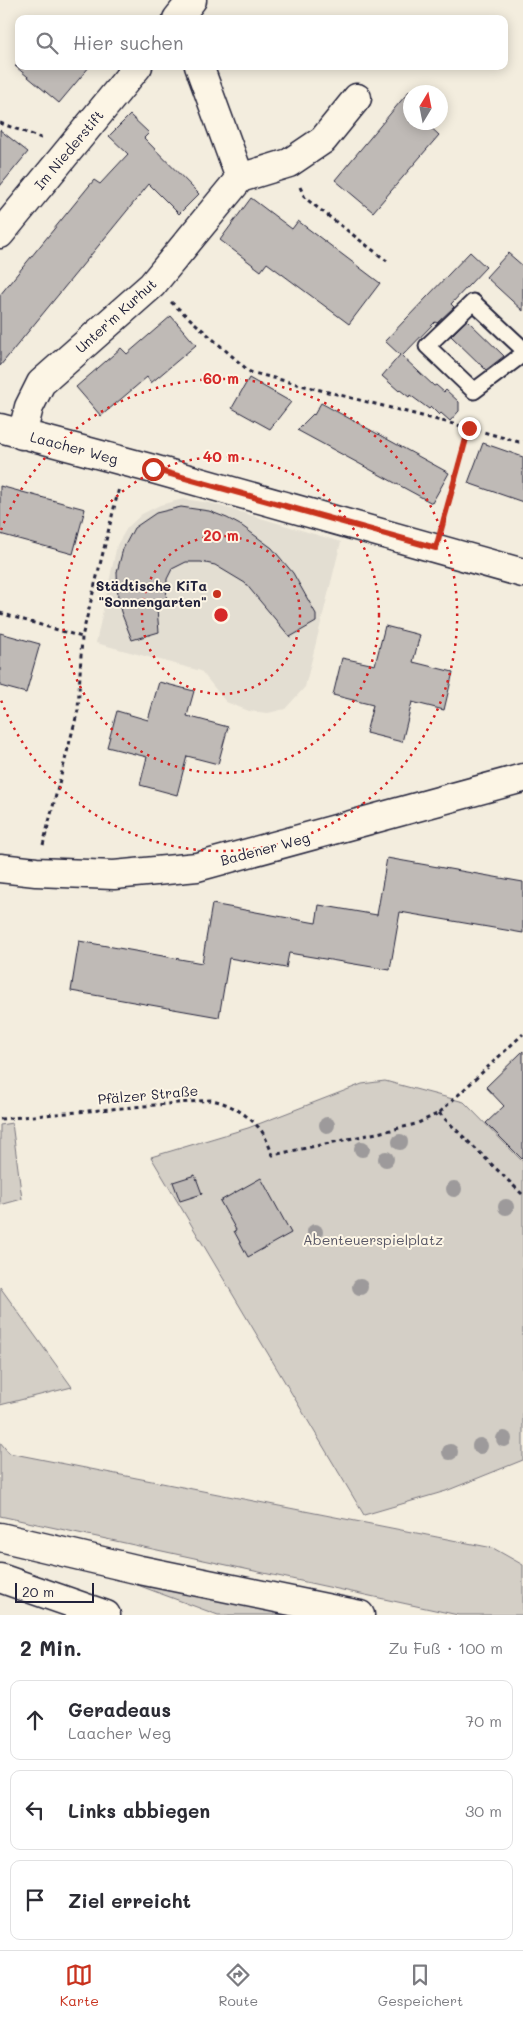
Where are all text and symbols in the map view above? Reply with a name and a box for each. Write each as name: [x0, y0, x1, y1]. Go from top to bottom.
search box: [15, 15, 508, 70]
icon: search: [33, 29, 61, 57]
text: Hier suchen: [73, 30, 184, 55]
north arrow: [403, 85, 448, 130]
street label: Im Niederstift: [30, 106, 108, 194]
street label: Unter'm Kurhut: [71, 274, 160, 357]
text: 60 m: [203, 368, 239, 388]
route end: [458, 417, 481, 440]
street label: Laacher Weg: [28, 427, 120, 468]
text: 40 m: [203, 446, 239, 466]
route start: [142, 458, 165, 481]
text: 20 m: [203, 525, 239, 545]
place label: Städtische KiTa "Sonnengarten": [96, 576, 207, 611]
marker: Städtische KiTa "Sonnengarten": [211, 588, 223, 600]
centre of rings: [212, 606, 230, 624]
street label: Badener Weg: [218, 827, 312, 870]
street label: Pfälzer Straße: [97, 1081, 199, 1108]
park label: Abenteuerspielplatz: [303, 1230, 443, 1249]
scale bar: [15, 1580, 94, 1603]
text: 20 m: [22, 1582, 54, 1601]
text: 2 Min.: [20, 1634, 82, 1661]
text: Zu Fuß · 100 m: [389, 1637, 503, 1658]
text: Geradeaus: [68, 1697, 171, 1722]
icon: ahead: [21, 1706, 49, 1734]
text: 70 m: [465, 1710, 502, 1731]
text: Laacher Weg: [68, 1722, 171, 1743]
icon: left: [21, 1796, 49, 1824]
text: Links abbiegen: [68, 1798, 210, 1823]
text: 30 m: [465, 1800, 502, 1821]
icon: arrive: [21, 1886, 49, 1914]
text: Ziel erreicht: [68, 1888, 191, 1913]
tab: Karte: [60, 1961, 99, 2010]
tab: Route: [218, 1961, 258, 2010]
tab: Gespeichert: [378, 1961, 463, 2010]

